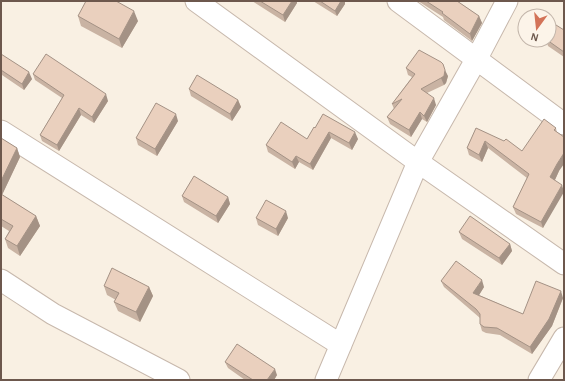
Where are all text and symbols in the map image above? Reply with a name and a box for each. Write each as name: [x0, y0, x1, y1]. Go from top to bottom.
north arrow: [517, 8, 557, 48]
text: N: [529, 31, 540, 43]

